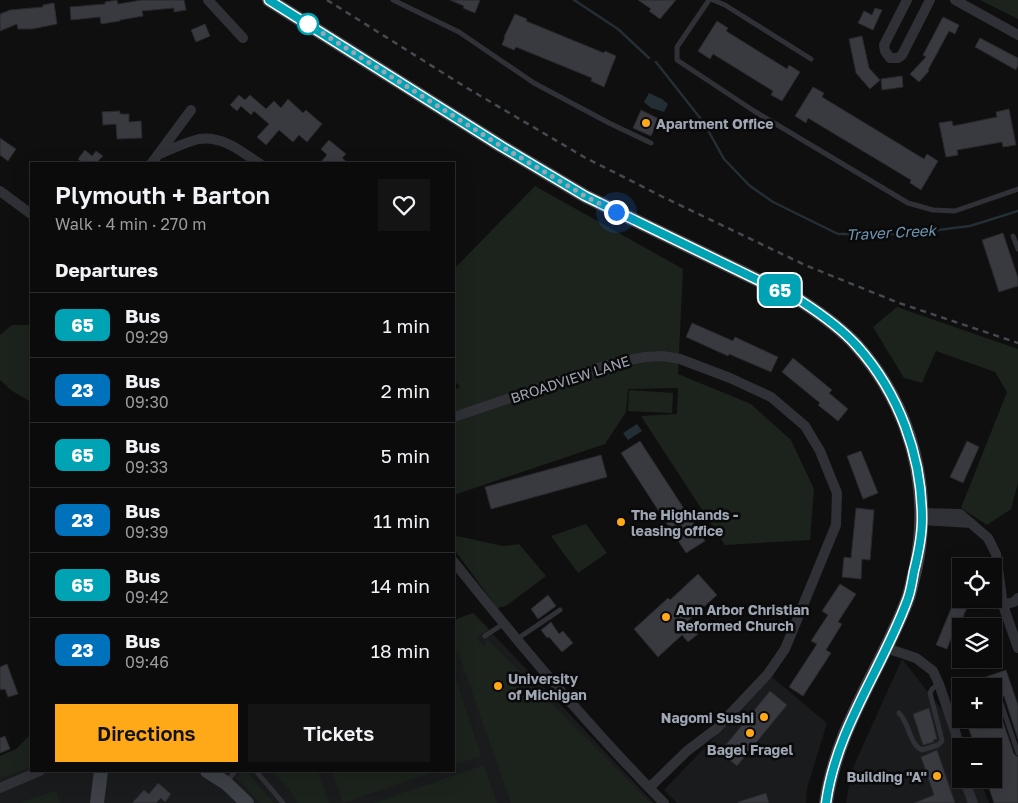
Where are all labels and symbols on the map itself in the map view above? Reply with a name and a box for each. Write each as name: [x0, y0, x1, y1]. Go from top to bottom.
unlabelled marker: [297, 13, 319, 35]
place label: Apartment Office: [656, 115, 774, 132]
marker: Apartment Office: [640, 117, 652, 129]
your location: [604, 200, 629, 225]
water label: Traver Creek: [846, 221, 938, 243]
line badge: 65: [758, 274, 802, 306]
street label: BROADVIEW LANE: [508, 352, 632, 406]
place label: The Highlands - leasing office: [631, 506, 738, 539]
marker: The Highlands - leasing office: [615, 516, 627, 528]
place label: Ann Arbor Christian Reformed Church: [676, 601, 809, 634]
marker: Ann Arbor Christian Reformed Church: [660, 611, 672, 623]
place label: University of Michigan: [508, 670, 587, 703]
marker: University of Michigan: [492, 680, 504, 692]
place label: Nagomi Sushi: [661, 709, 754, 726]
marker: Nagomi Sushi: [758, 711, 770, 723]
marker: Bagel Fragel: [744, 727, 756, 739]
place label: Bagel Fragel: [707, 741, 793, 758]
place label: Building "A": [846, 768, 927, 785]
marker: Building "A": [931, 770, 943, 782]

